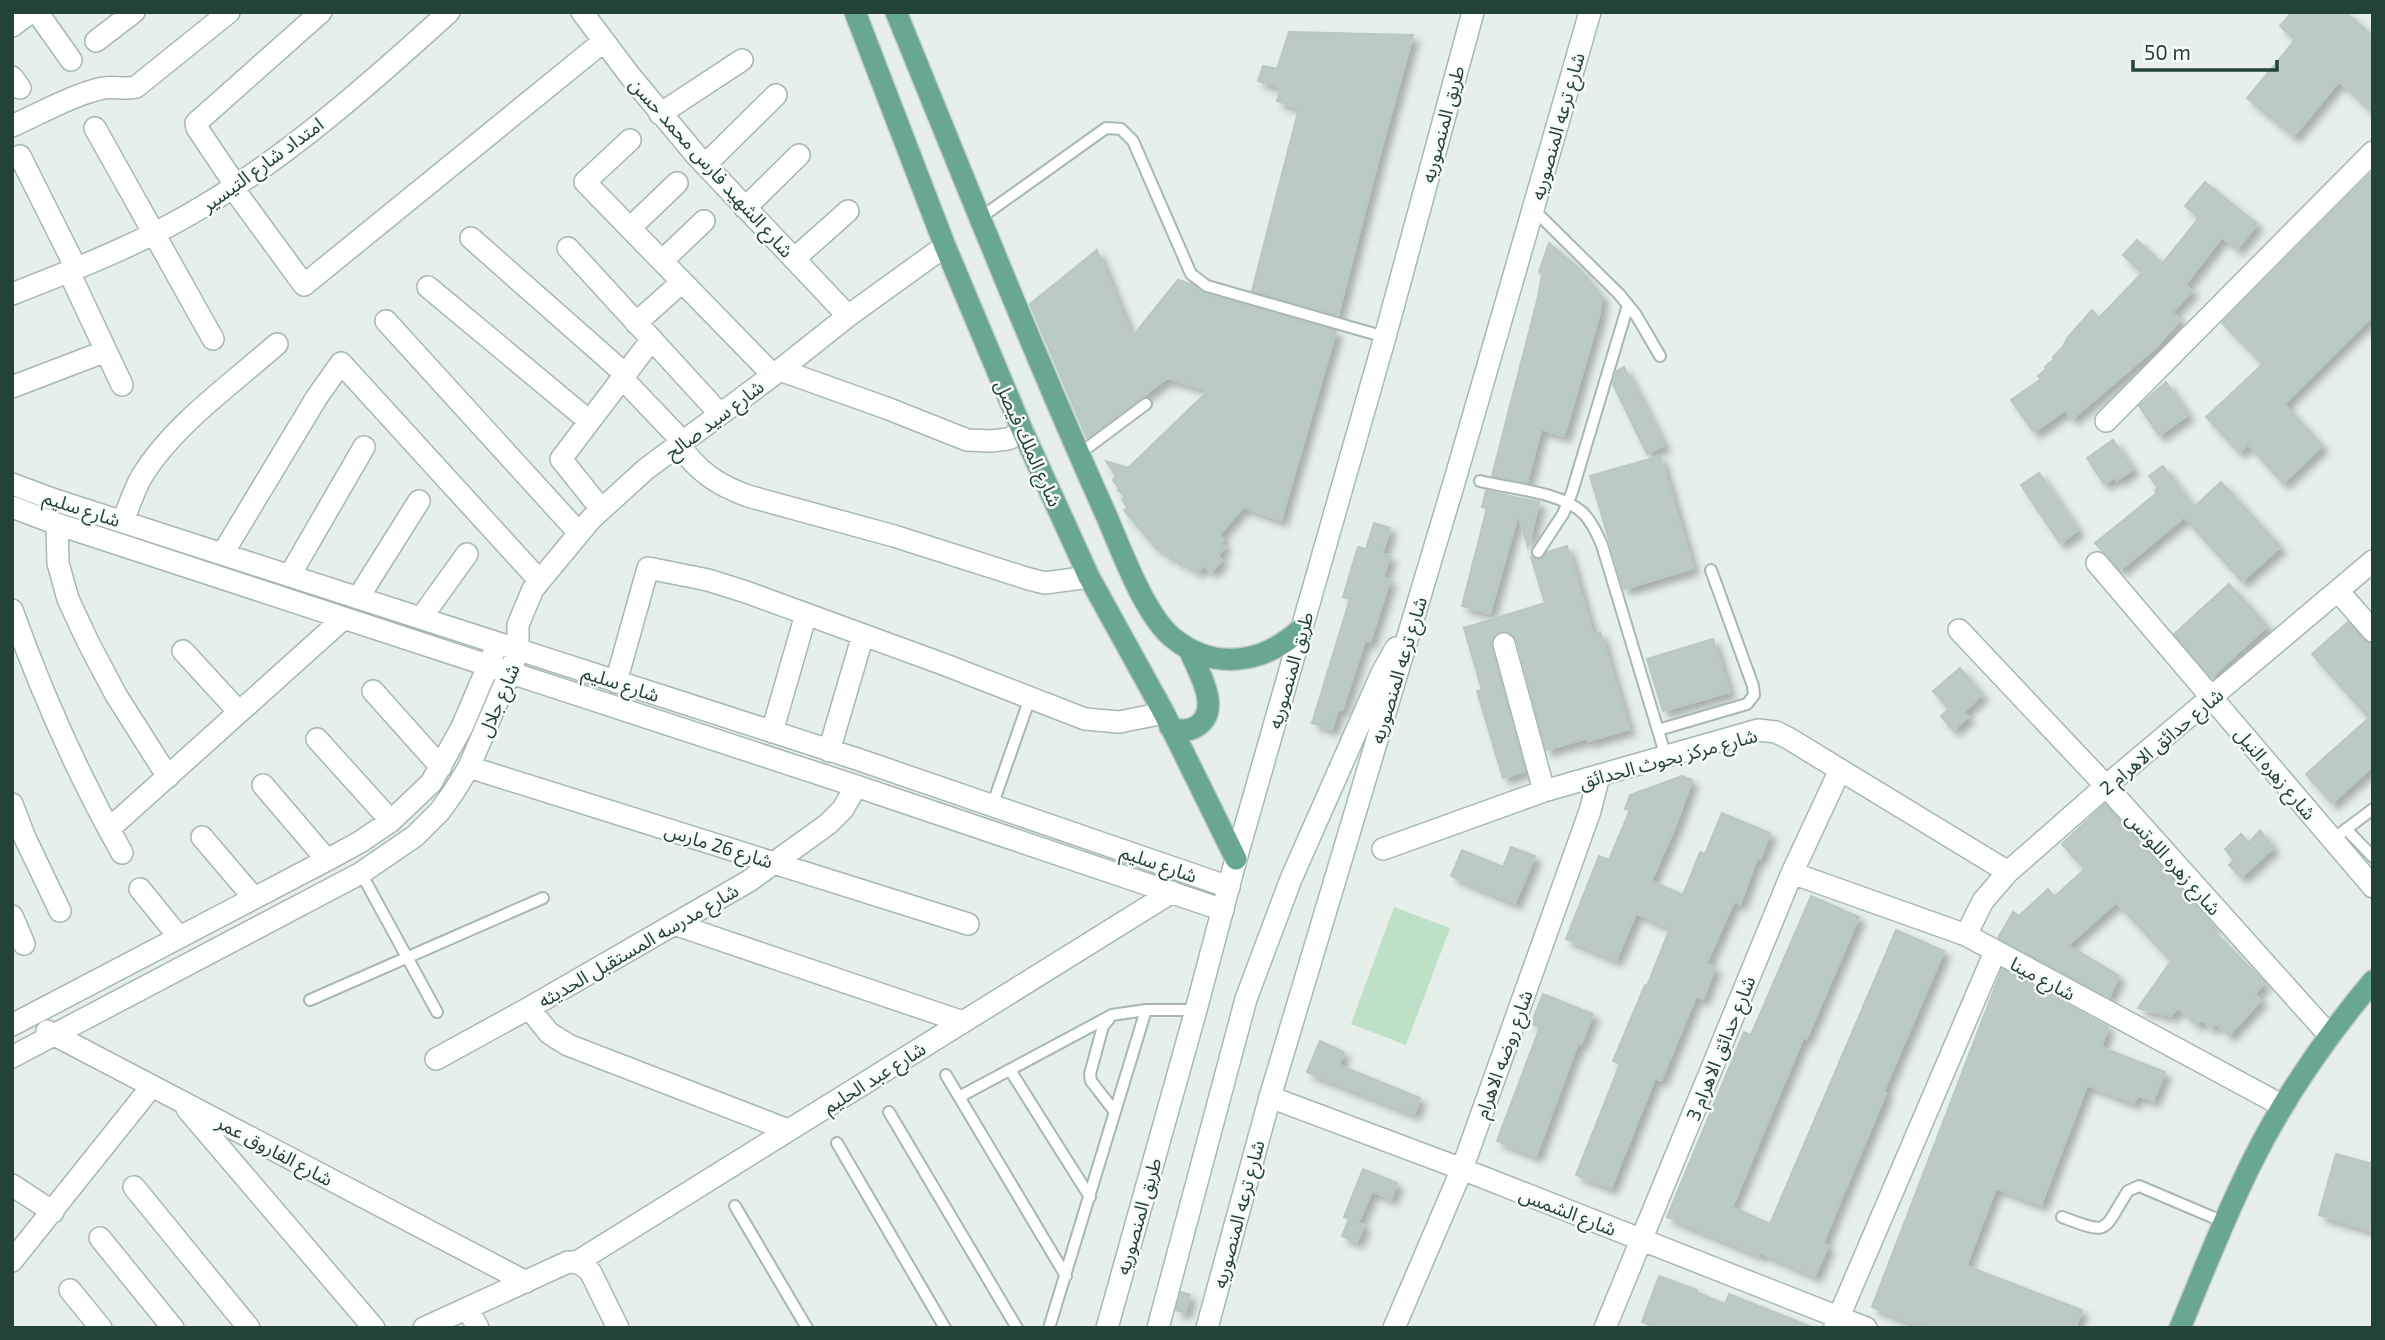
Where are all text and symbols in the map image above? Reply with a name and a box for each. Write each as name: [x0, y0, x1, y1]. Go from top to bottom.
scale bar: [2133, 28, 2276, 72]
text: 50 m: [2144, 39, 2191, 64]
street label: شارع ترعه المنصوريه: [1525, 50, 1592, 203]
street label: طريق المنصوريه: [1415, 63, 1470, 185]
street label: شارع الشهيد فارس محمد حسن: [623, 72, 799, 264]
street label: امتداد شارع التيسير: [196, 112, 329, 219]
street label: شارع سيد صالح: [660, 374, 770, 467]
street label: شارع الملك فيصل: [988, 376, 1067, 511]
street label: شارع سليم: [39, 485, 123, 535]
street label: شارع ترعه المنصوريه: [1365, 594, 1434, 747]
street label: طريق المنصوريه: [1262, 609, 1319, 731]
street label: شارع جلال: [472, 660, 526, 741]
street label: شارع سليم: [578, 660, 662, 710]
street label: شارع حدائق الاهرام 2: [2095, 683, 2230, 802]
street label: شارع زهره النيل: [2228, 722, 2321, 826]
street label: شارع مركز بحوث الحدائق: [1576, 723, 1760, 796]
street label: شارع زهره اللوتس: [2119, 807, 2226, 921]
street label: شارع 26 مارس: [661, 818, 776, 875]
street label: شارع سليم: [1116, 839, 1200, 891]
street label: شارع مدرسه المستقبل الحديثه: [534, 878, 744, 1014]
street label: شارع مينا: [2005, 951, 2079, 1007]
street label: شارع حدائق الاهرام 3: [1681, 972, 1763, 1125]
street label: شارع روضه الاهرام: [1469, 987, 1541, 1123]
street label: شارع عبد الحليم: [818, 1036, 932, 1121]
street label: شارع الفاروق عمر: [211, 1109, 337, 1193]
street label: شارع ترعه المنصوريه: [1207, 1137, 1272, 1291]
street label: طريق المنصوريه: [1110, 1155, 1167, 1277]
street label: شارع الشمس: [1515, 1182, 1620, 1243]

